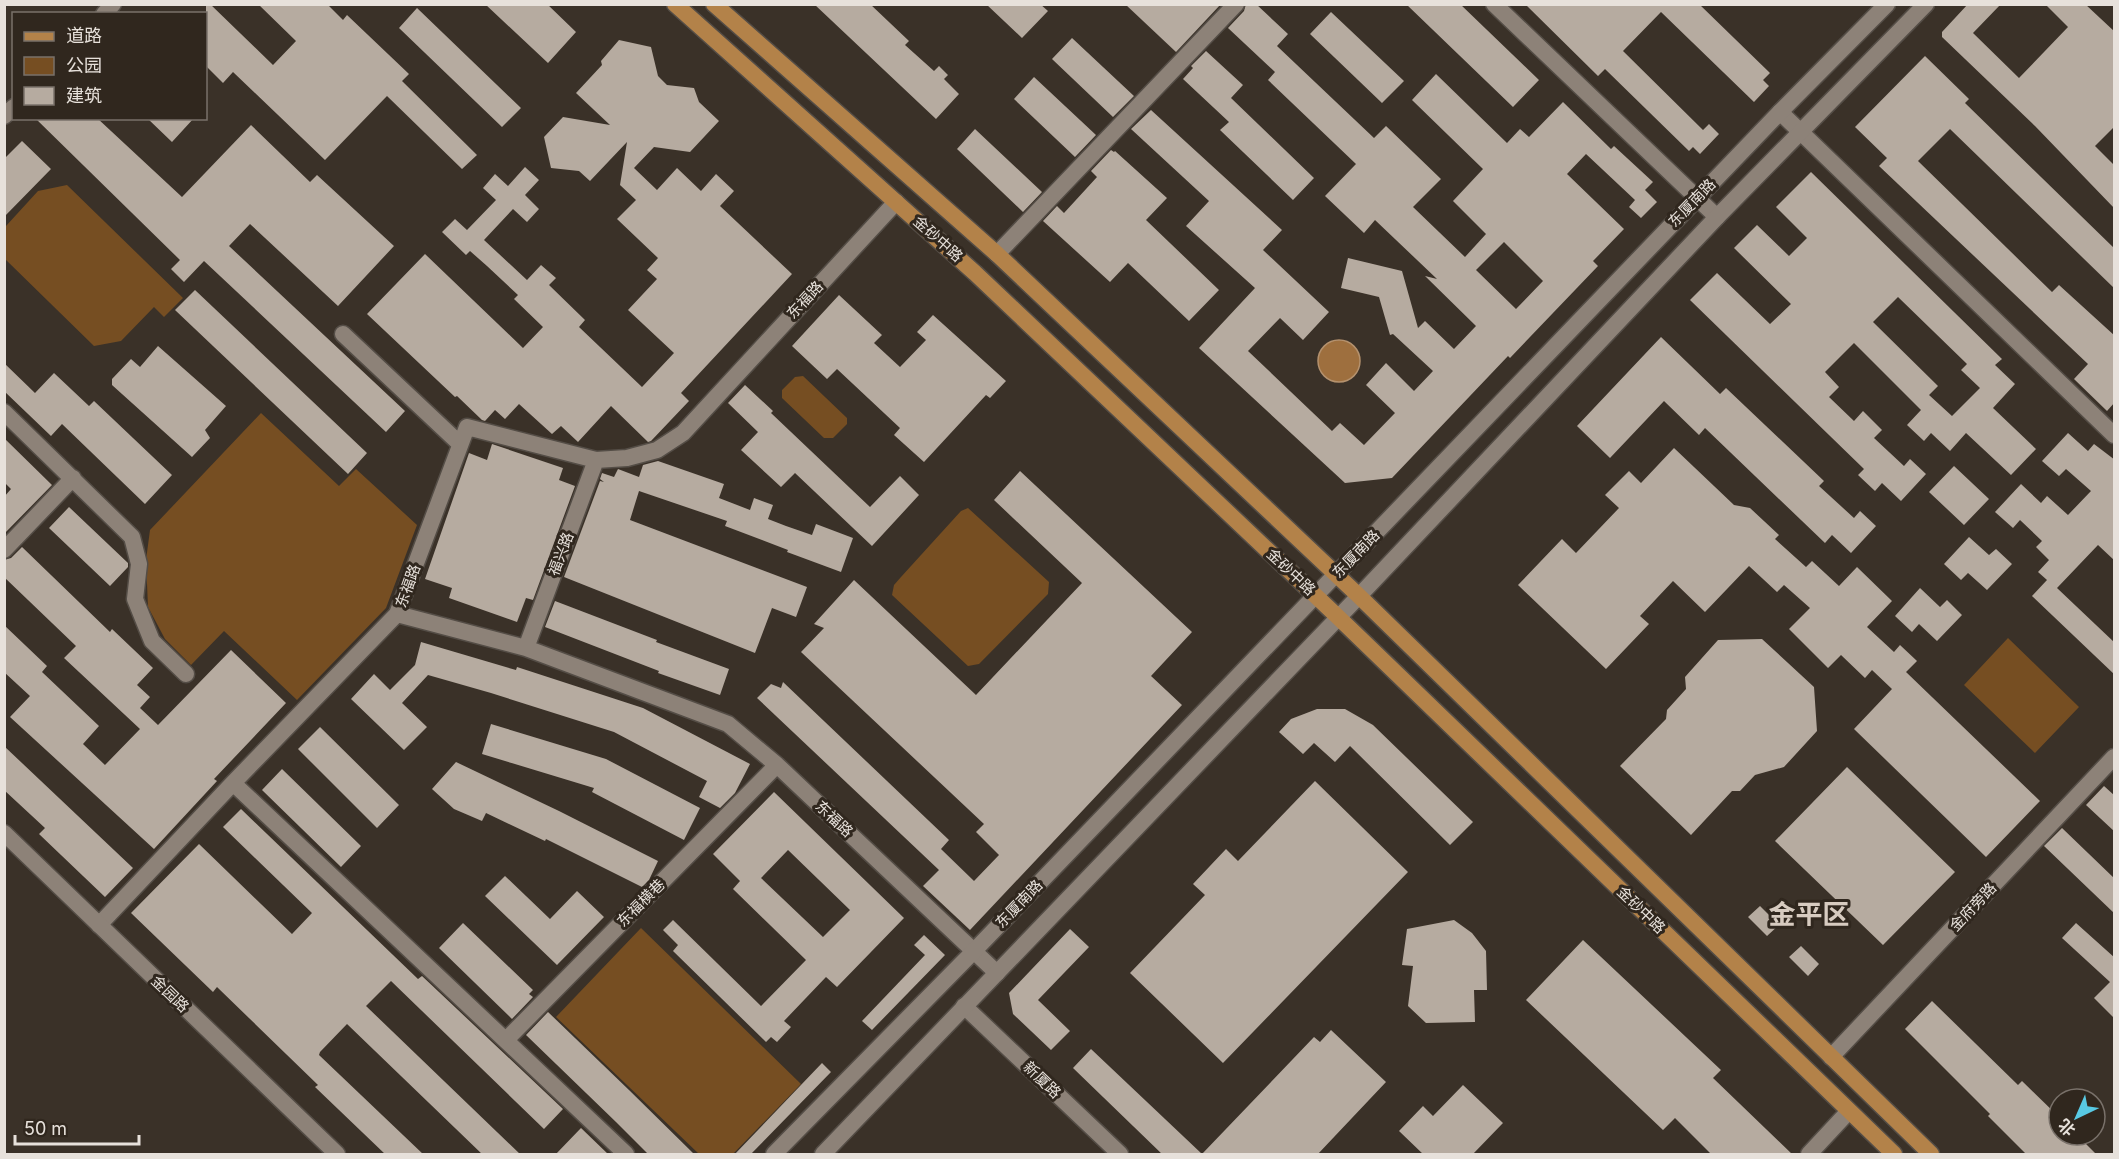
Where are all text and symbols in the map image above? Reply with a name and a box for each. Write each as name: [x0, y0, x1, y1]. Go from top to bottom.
legend: [12, 12, 207, 120]
text: 道路: [66, 25, 102, 46]
text: 公园: [66, 55, 102, 76]
text: 建筑: [66, 85, 102, 106]
street label: 东厦南路: [1664, 174, 1719, 231]
street label: 金砂中路: [910, 211, 967, 266]
street label: 东福路: [782, 277, 827, 323]
street label: 东厦南路: [1328, 525, 1383, 582]
street label: 福兴路: [544, 529, 577, 578]
street label: 金砂中路: [1263, 544, 1320, 599]
street label: 东福路: [391, 561, 424, 610]
street label: 东福路: [811, 796, 857, 841]
street label: 东福横巷: [613, 875, 669, 931]
street label: 东厦南路: [991, 875, 1046, 932]
street label: 金府旁路: [1945, 878, 2000, 935]
street label: 金砂中路: [1613, 882, 1670, 937]
district label: 金平区: [1769, 898, 1850, 931]
street label: 金园路: [148, 971, 193, 1016]
street label: 新厦路: [1020, 1057, 1065, 1102]
north arrow: [2047, 1087, 2107, 1147]
scale bar: [15, 1108, 140, 1146]
text: 北: [2054, 1115, 2079, 1141]
text: 50 m: [24, 1118, 67, 1139]

